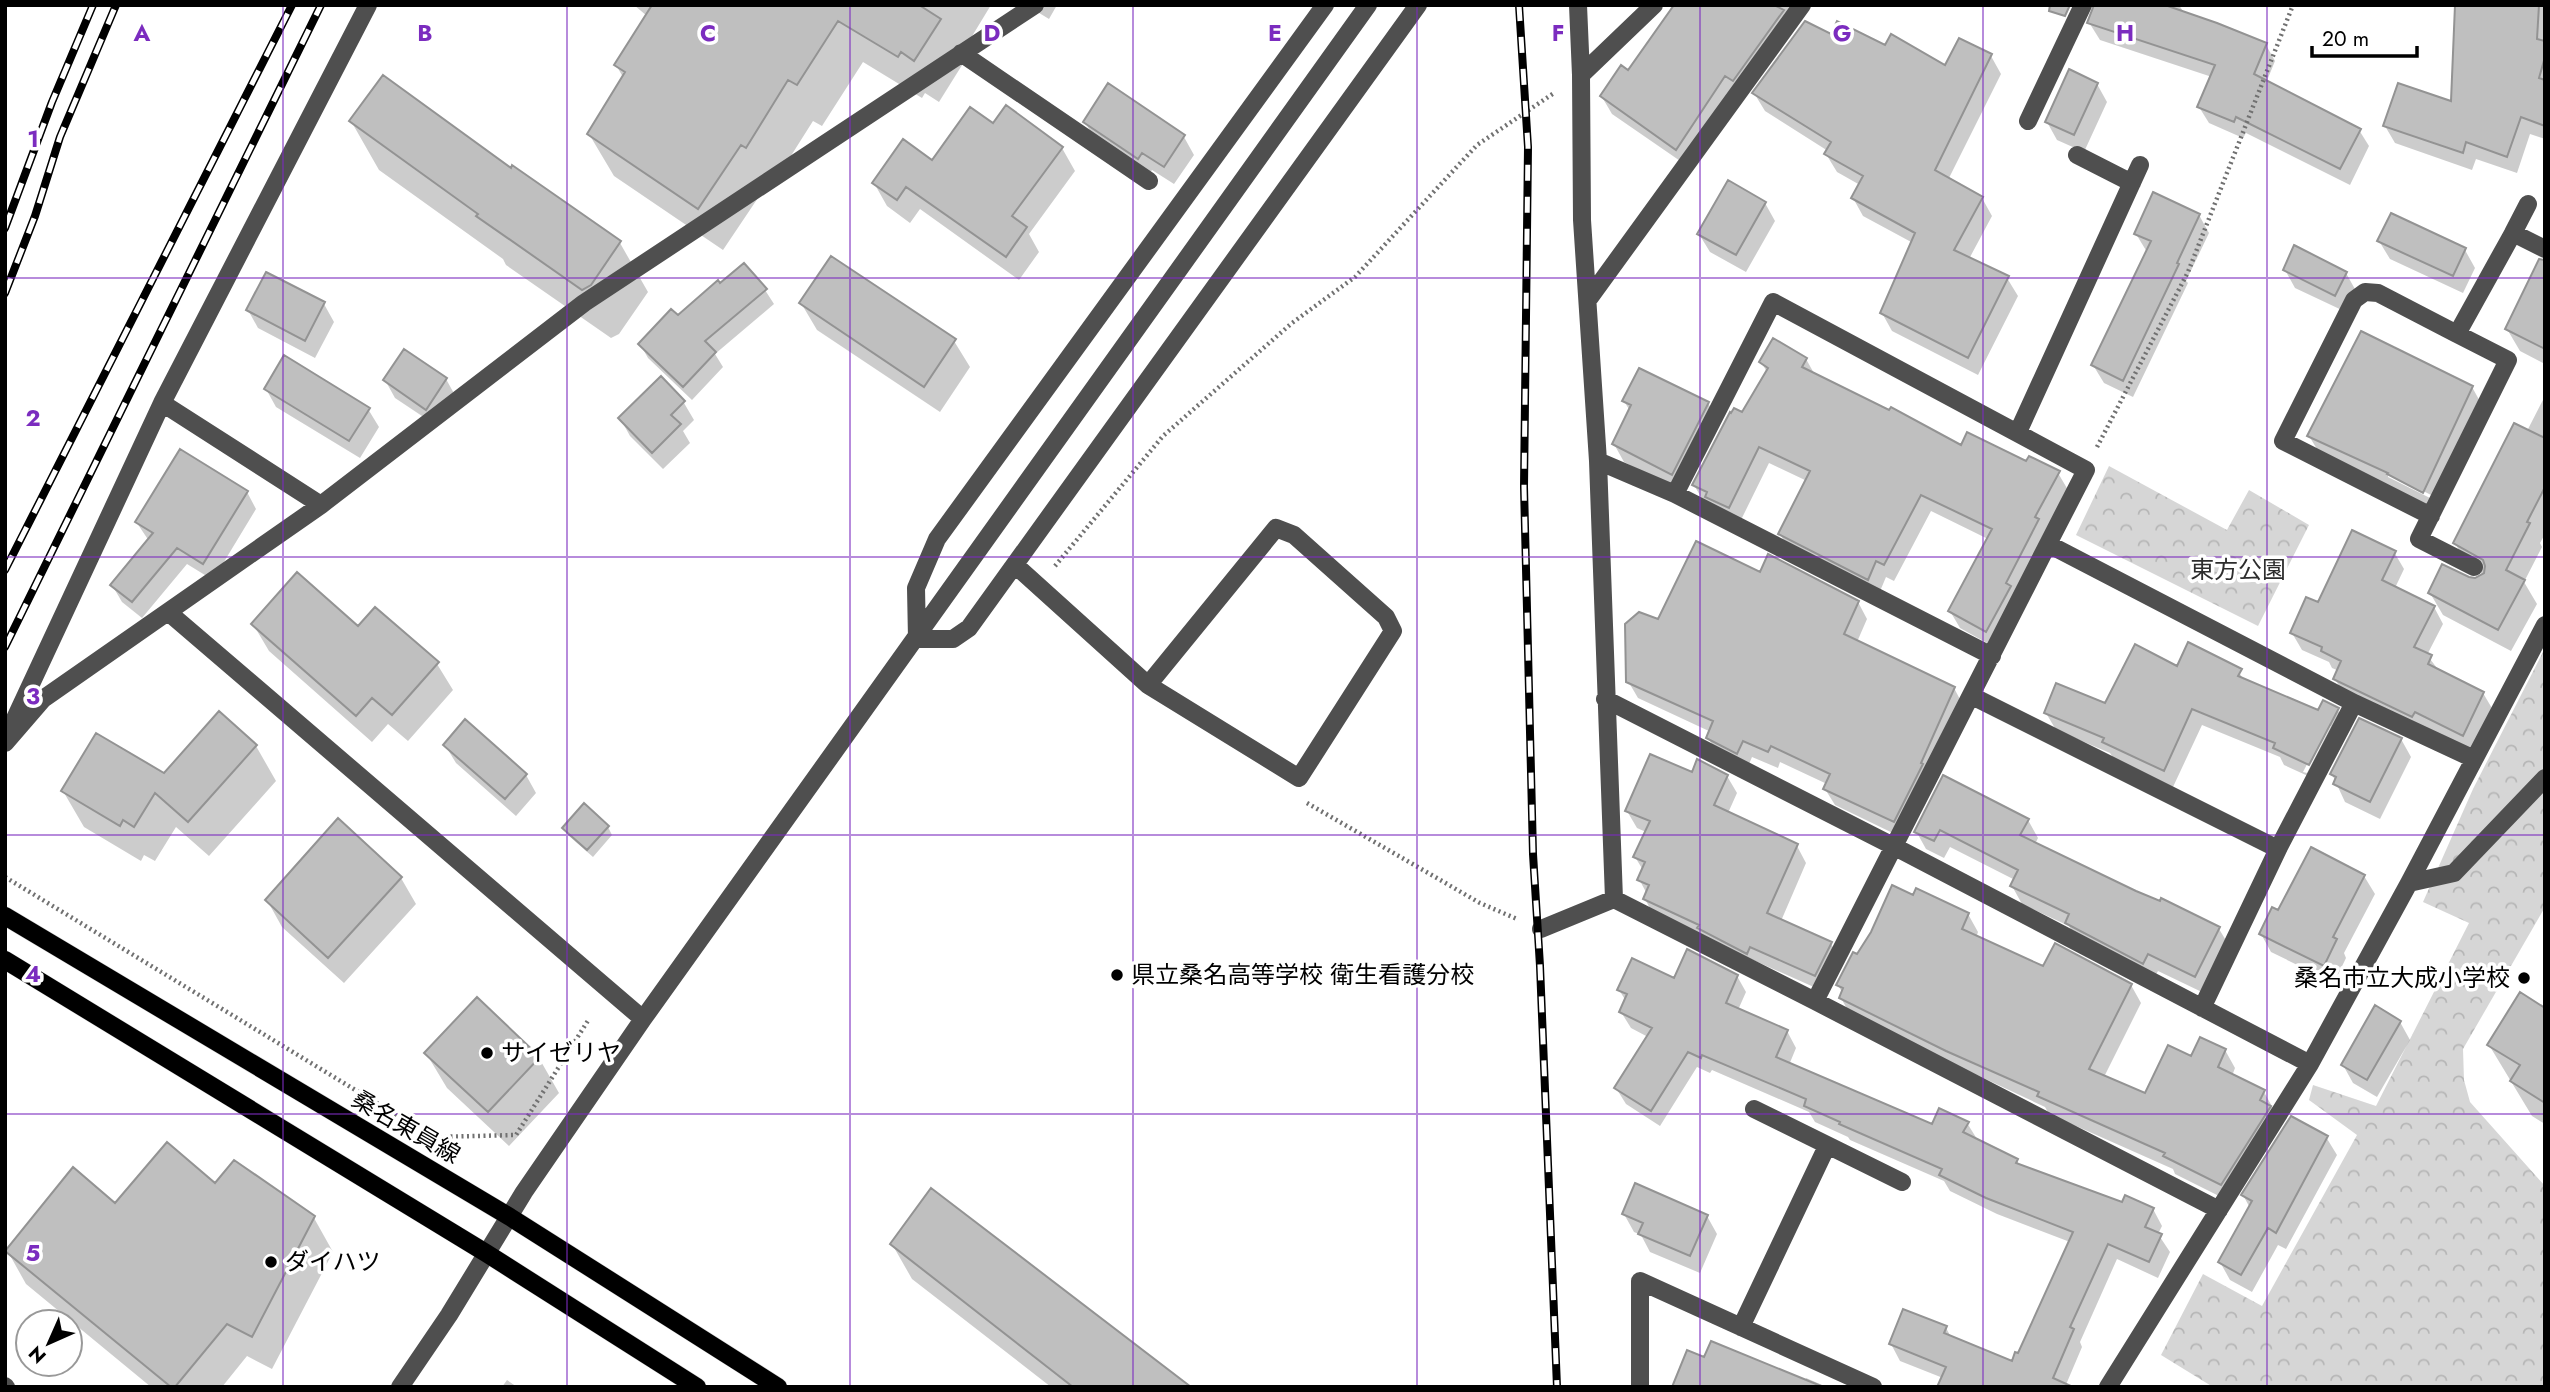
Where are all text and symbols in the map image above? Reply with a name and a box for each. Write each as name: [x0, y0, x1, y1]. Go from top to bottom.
scale bar: [2312, 14, 2417, 58]
text: A: [133, 16, 151, 50]
text: B: [417, 16, 433, 50]
text: C: [700, 16, 716, 50]
text: D: [984, 16, 1001, 50]
text: E: [1268, 16, 1282, 50]
text: F: [1552, 16, 1564, 50]
text: G: [1833, 16, 1851, 50]
text: H: [2116, 16, 2134, 50]
text: 20 m: [2322, 24, 2369, 54]
text: 1: [27, 122, 39, 156]
text: 2: [25, 401, 41, 435]
park label: 東方公園: [2190, 552, 2286, 587]
text: 3: [26, 679, 40, 713]
text: 4: [25, 957, 41, 991]
place label: 県立桑名高等学校 衛生看護分校: [1131, 957, 1474, 992]
place label: 桑名市立大成小学校: [2294, 960, 2510, 995]
marker: 県立桑名高等学校 衛生看護分校: [1109, 967, 1125, 983]
marker: 桑名市立大成小学校: [2516, 970, 2532, 986]
place label: サイゼリヤ: [501, 1035, 621, 1070]
marker: サイゼリヤ: [479, 1045, 495, 1061]
street label: 桑名東員線: [346, 1081, 467, 1172]
text: 5: [26, 1236, 40, 1270]
place label: ダイハツ: [285, 1244, 381, 1279]
marker: ダイハツ: [263, 1254, 279, 1270]
north arrow: [14, 1308, 84, 1378]
text: N: [22, 1340, 52, 1370]

